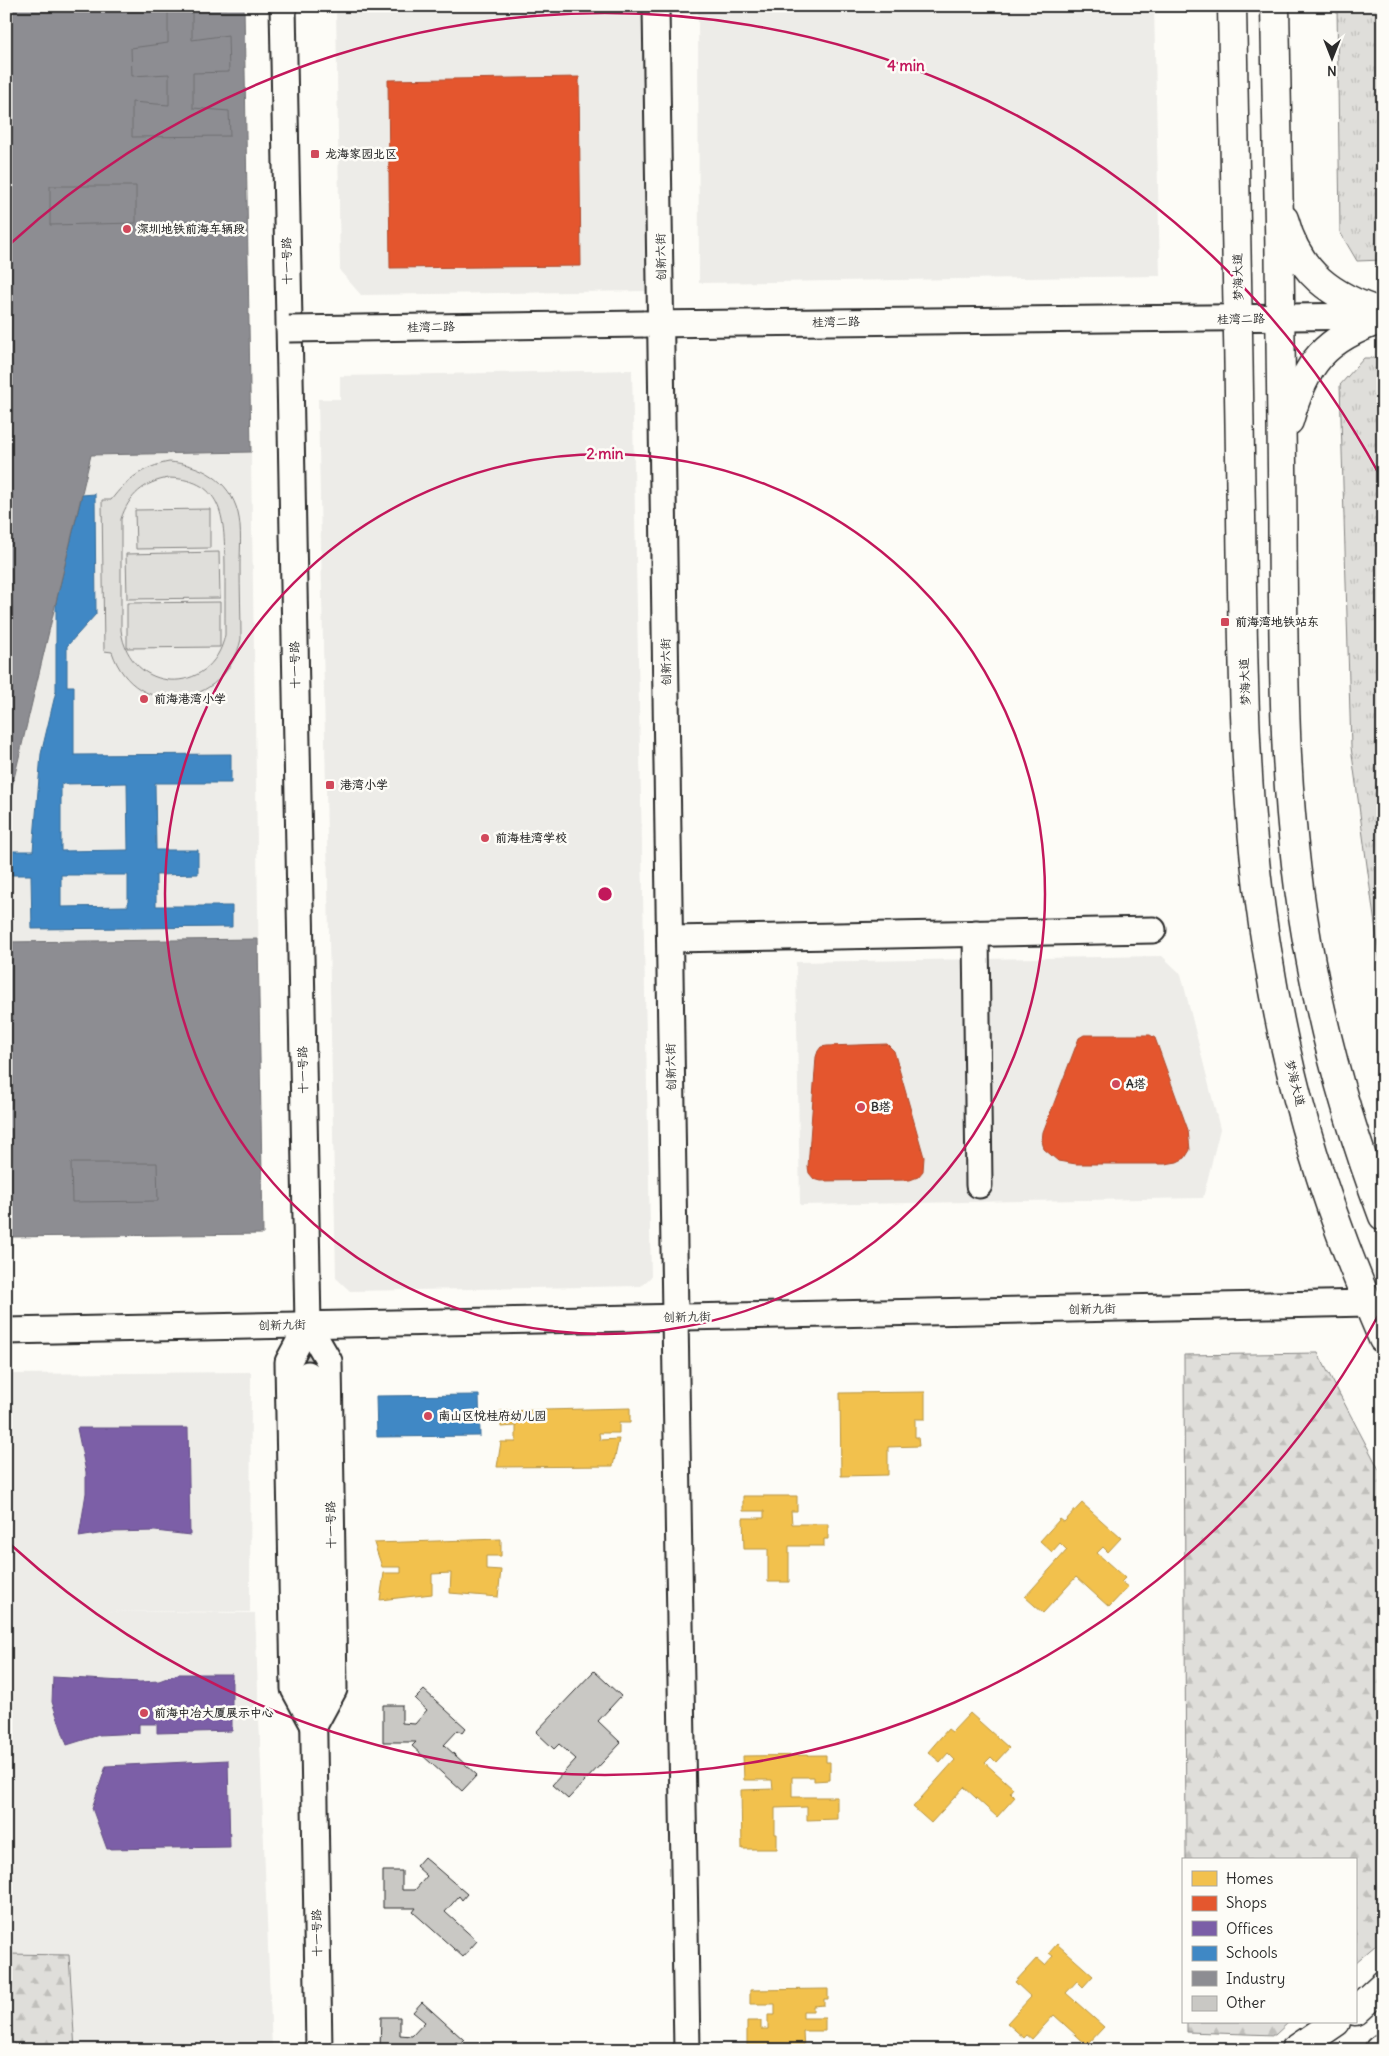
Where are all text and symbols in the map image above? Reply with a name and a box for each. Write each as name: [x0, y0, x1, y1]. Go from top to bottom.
north arrow: [1306, 32, 1356, 82]
text: 4 min: [887, 56, 925, 75]
text: N: [1327, 62, 1337, 80]
place label: 龙海家园北区: [325, 146, 397, 161]
marker: 龙海家园北区: [309, 148, 321, 160]
place label: 深圳地铁前海车辆段: [137, 221, 245, 236]
marker: 深圳地铁前海车辆段: [121, 223, 133, 235]
street label: 创新六街: [653, 233, 668, 281]
street label: 十一号路: [279, 237, 294, 285]
street label: 梦海大道: [1230, 253, 1245, 301]
street label: 桂湾二路: [1217, 311, 1265, 326]
street label: 桂湾二路: [812, 314, 860, 329]
street label: 桂湾二路: [407, 319, 455, 334]
text: 2 min: [587, 444, 624, 463]
place label: 前海湾地铁站东: [1235, 614, 1319, 629]
marker: 前海湾地铁站东: [1219, 616, 1231, 628]
street label: 创新六街: [658, 638, 673, 686]
street label: 十一号路: [287, 641, 302, 689]
street label: 梦海大道: [1236, 658, 1253, 706]
place label: 前海港湾小学: [154, 691, 226, 706]
marker: 前海港湾小学: [138, 693, 150, 705]
place label: 港湾小学: [340, 777, 388, 792]
marker: 港湾小学: [324, 779, 336, 791]
place label: 前海桂湾学校: [495, 830, 567, 845]
marker: 前海桂湾学校: [479, 832, 491, 844]
centre of rings: [596, 885, 614, 903]
street label: 创新六街: [663, 1043, 678, 1091]
street label: 十一号路: [295, 1046, 310, 1094]
street label: 梦海大道: [1282, 1058, 1309, 1108]
place label: A塔: [1126, 1076, 1146, 1091]
marker: A塔: [1110, 1078, 1122, 1090]
place label: B塔: [871, 1099, 891, 1114]
marker: B塔: [855, 1101, 867, 1113]
street label: 创新九街: [1068, 1301, 1116, 1316]
street label: 创新九街: [663, 1309, 711, 1324]
street label: 创新九街: [258, 1317, 306, 1332]
place label: 南山区悦桂府幼儿园: [438, 1408, 546, 1423]
marker: 南山区悦桂府幼儿园: [422, 1410, 434, 1422]
street label: 十一号路: [323, 1501, 338, 1549]
place label: 前海中冶大厦展示中心: [154, 1705, 274, 1720]
marker: 前海中冶大厦展示中心: [138, 1707, 150, 1719]
legend: [1182, 1858, 1356, 2024]
text: Homes: [1226, 1869, 1273, 1888]
text: Shops: [1226, 1893, 1267, 1912]
street label: 十一号路: [309, 1909, 324, 1957]
text: Offices: [1226, 1919, 1273, 1938]
text: Schools: [1226, 1943, 1278, 1962]
text: Industry: [1226, 1969, 1285, 1988]
text: Other: [1226, 1993, 1266, 2012]

